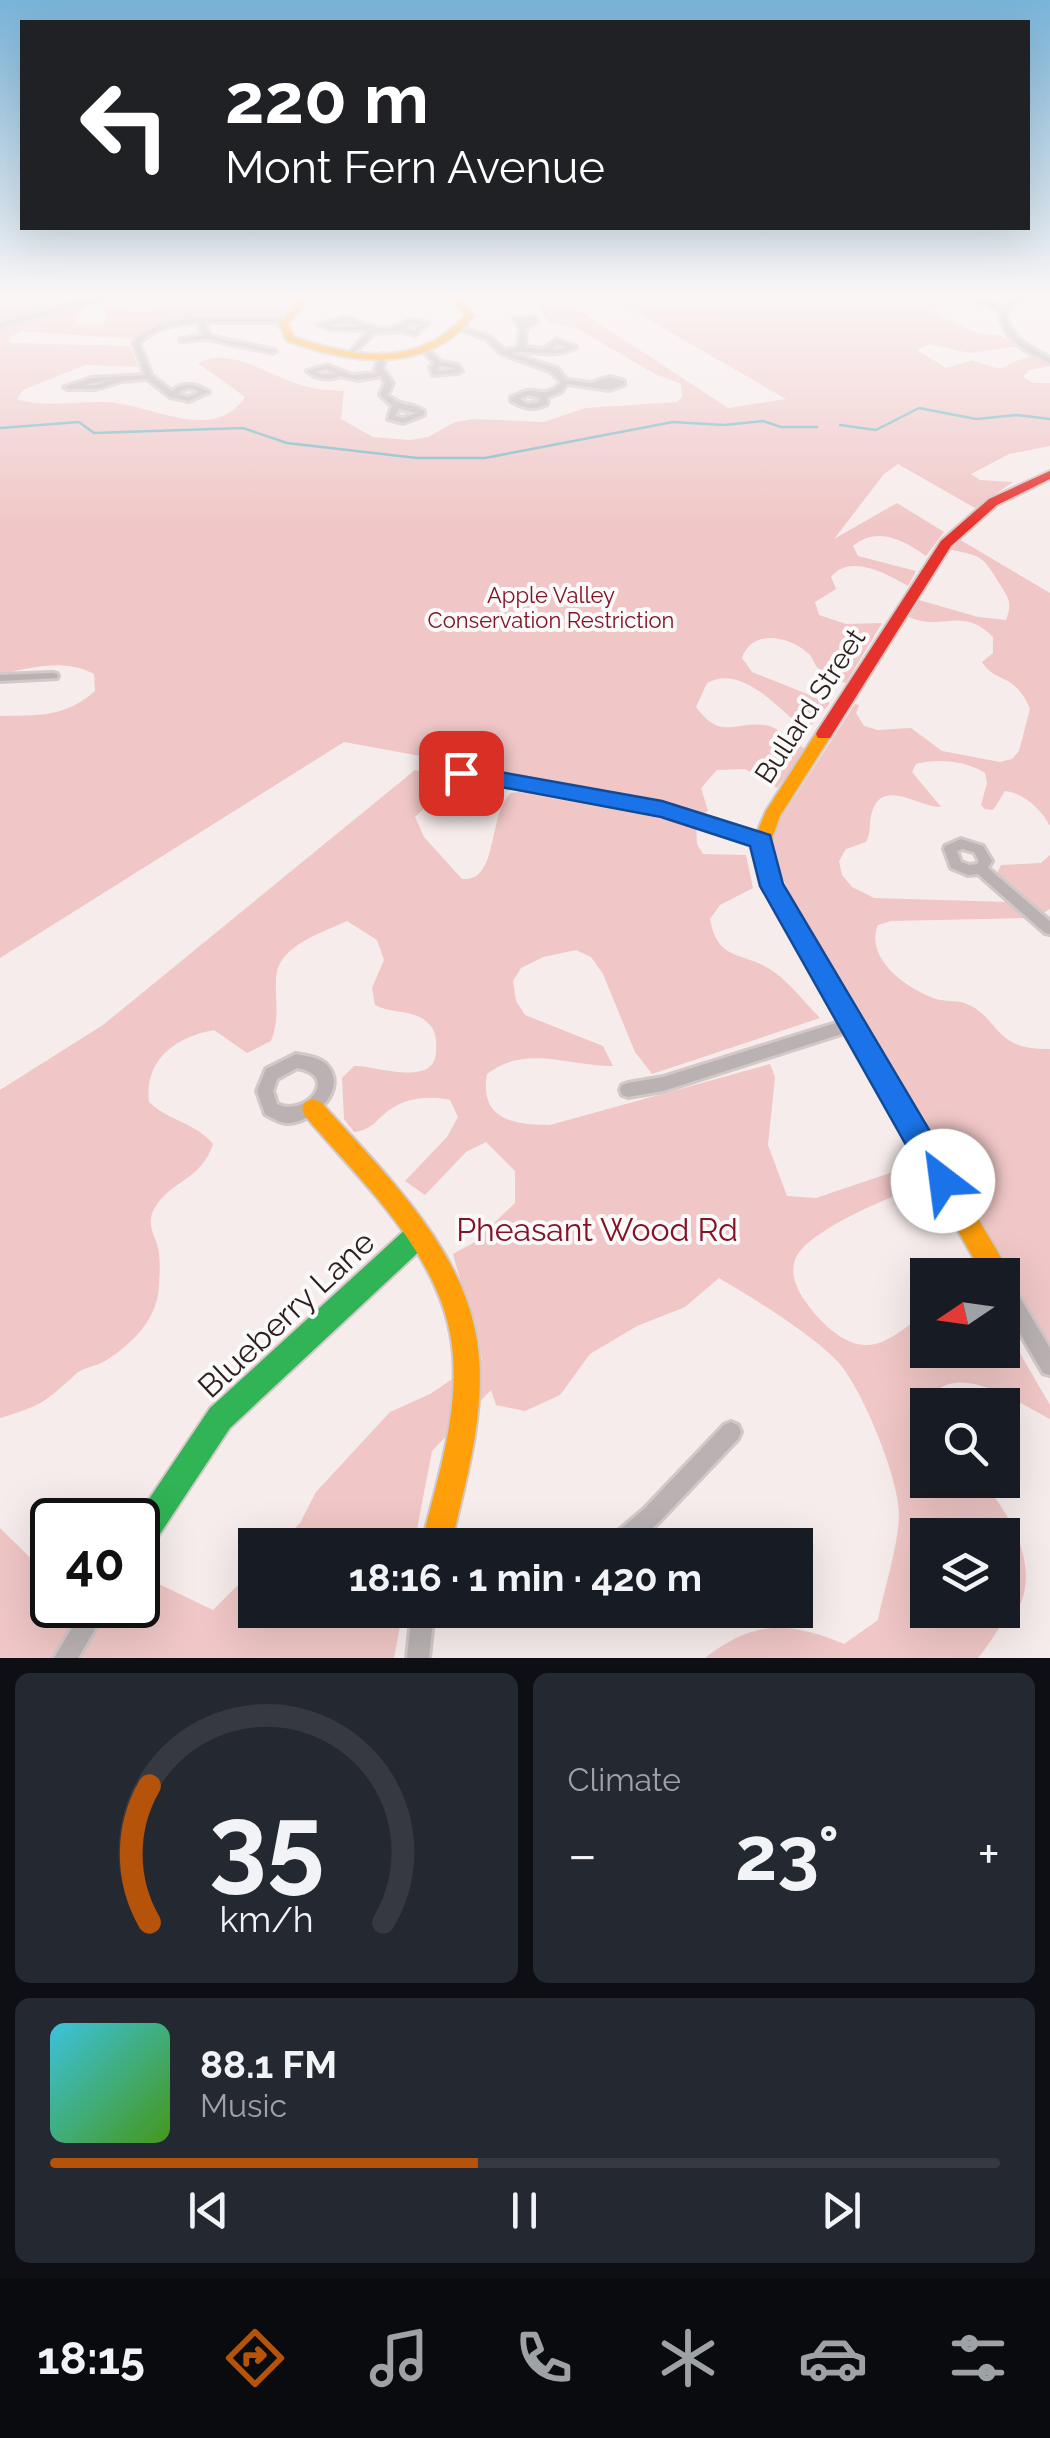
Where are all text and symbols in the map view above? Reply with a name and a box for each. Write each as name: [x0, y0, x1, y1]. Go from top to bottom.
text: 220 m: [225, 57, 429, 139]
icon: left: [60, 60, 190, 190]
text: Mont Fern Avenue: [225, 141, 605, 194]
park label: Apple Valley Conservation Restriction: [428, 582, 674, 633]
street label: Bullard Street: [748, 622, 872, 789]
pin: [419, 731, 504, 816]
icon: arrive: [434, 746, 489, 801]
position arrow: [891, 1129, 995, 1233]
park label: Pheasant Wood Rd: [456, 1211, 738, 1248]
street label: Blueberry Lane: [190, 1223, 382, 1405]
north arrow: [910, 1258, 1020, 1368]
map controls: [910, 1258, 1020, 1628]
button: search: [910, 1388, 1020, 1498]
speed limit sign: 40: [30, 1498, 160, 1628]
button: layers: [910, 1518, 1020, 1628]
text: 18:16 · 1 min · 420 m: [349, 1555, 702, 1600]
text: Climate: [568, 1761, 681, 1798]
text: 35: [208, 1782, 324, 1904]
text: 23°: [735, 1809, 839, 1898]
text: −: [568, 1822, 597, 1887]
text: +: [977, 1822, 1000, 1887]
text: km/h: [219, 1898, 313, 1940]
text: 88.1 FM: [200, 2042, 337, 2087]
text: Music: [200, 2087, 287, 2124]
icon: previous: [181, 2183, 236, 2238]
icon: pause: [497, 2183, 552, 2238]
icon: next: [814, 2183, 869, 2238]
icon: directions: [220, 2323, 290, 2393]
icon: music: [364, 2323, 434, 2393]
icon: phone: [509, 2323, 579, 2393]
icon: climate: [653, 2323, 723, 2393]
icon: car: [798, 2323, 868, 2393]
icon: filters: [943, 2323, 1013, 2393]
text: 18:15: [37, 2332, 145, 2385]

